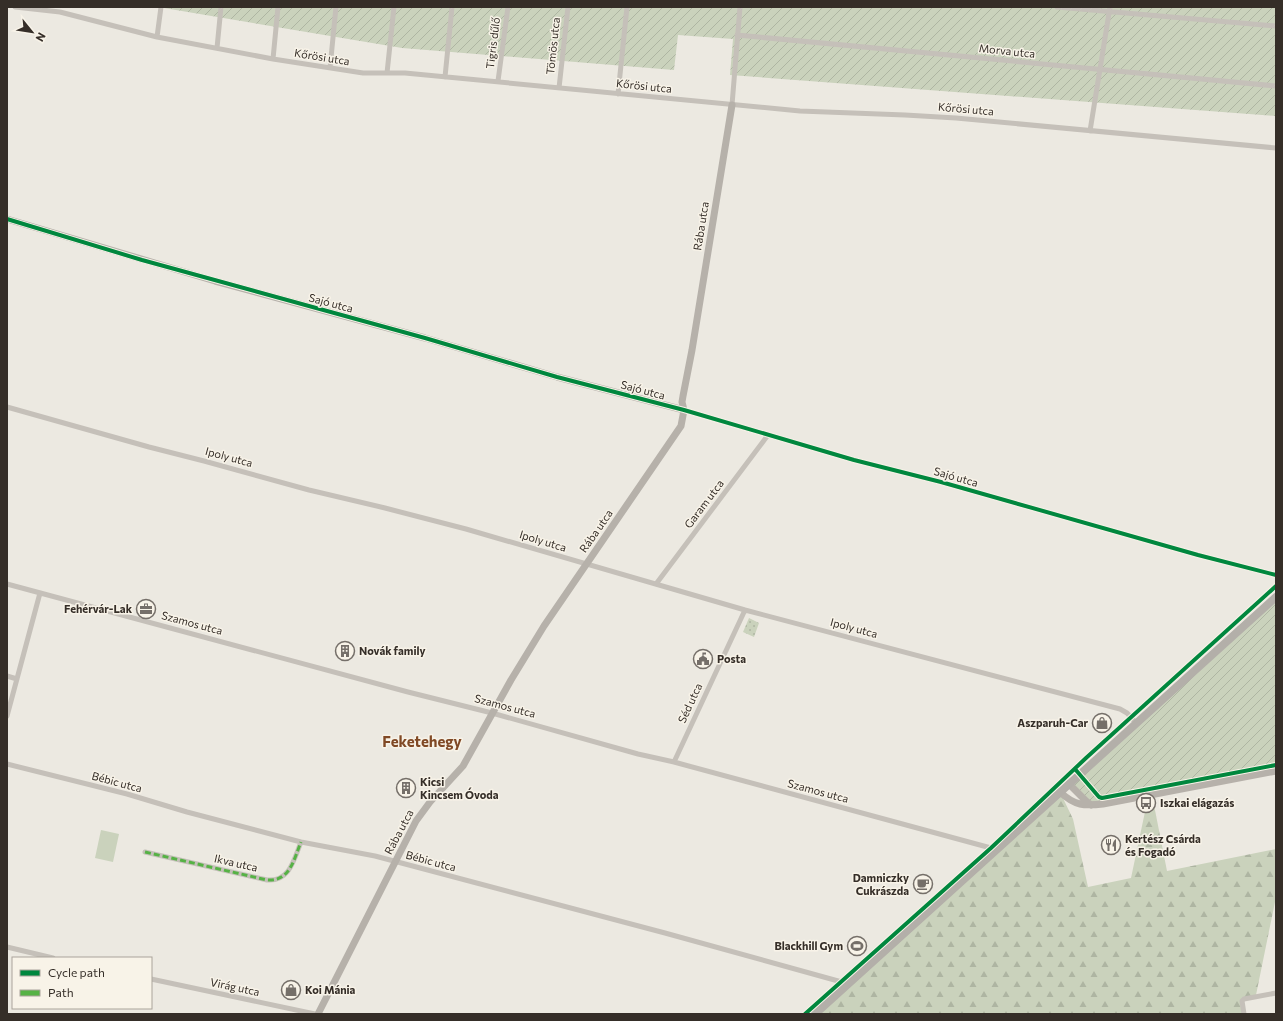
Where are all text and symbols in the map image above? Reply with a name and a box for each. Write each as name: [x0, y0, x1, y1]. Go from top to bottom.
north arrow: [12, 12, 52, 52]
street label: Tigris dűlő: [483, 16, 502, 70]
street label: Tömös utca: [543, 17, 562, 75]
text: N: [33, 30, 49, 44]
street label: Morva utca: [978, 41, 1036, 60]
street label: Kőrösi utca: [293, 46, 351, 67]
street label: Kőrösi utca: [616, 76, 673, 95]
street label: Kőrösi utca: [938, 100, 994, 117]
street label: Rába utca: [690, 201, 711, 251]
street label: Sajó utca: [307, 290, 355, 315]
street label: Sajó utca: [619, 377, 667, 402]
street label: Ipoly utca: [204, 444, 254, 469]
street label: Sajó utca: [932, 464, 980, 489]
street label: Garam utca: [681, 477, 726, 531]
street label: Rába utca: [576, 507, 615, 555]
street label: Ipoly utca: [518, 527, 568, 554]
office icon: Fehérvár-Lak: [135, 598, 157, 620]
place label: Fehérvár-Lak: [64, 602, 133, 615]
street label: Szamos utca: [160, 608, 224, 637]
street label: Ipoly utca: [829, 615, 879, 640]
building icon: Novák family: [334, 640, 356, 662]
place label: Novák family: [359, 644, 426, 657]
public building icon: Posta: [692, 648, 714, 670]
place label: Posta: [717, 652, 746, 665]
street label: Séd utca: [675, 681, 704, 725]
street label: Szamos utca: [473, 691, 537, 720]
shop icon: Aszparuh-Car: [1091, 712, 1113, 734]
place label: Aszparuh-Car: [1017, 716, 1088, 729]
district label: Feketehegy: [382, 732, 463, 750]
street label: Bébic utca: [91, 769, 144, 794]
place label: Kicsi Kincsem Óvoda: [420, 775, 499, 801]
street label: Szamos utca: [786, 776, 850, 805]
building icon: Kicsi Kincsem Óvoda: [395, 777, 417, 799]
bus stop icon: Iszkai elágazás: [1135, 792, 1157, 814]
place label: Iszkai elágazás: [1160, 796, 1234, 809]
street label: Rába utca: [381, 807, 416, 857]
place label: Kertész Csárda és Fogadó: [1125, 832, 1201, 858]
restaurant icon: Kertész Csárda és Fogadó: [1100, 834, 1122, 856]
street label: Bébic utca: [405, 848, 458, 873]
street label: Ikva utca: [213, 851, 259, 874]
place label: Damniczky Cukrászda: [853, 871, 909, 897]
cafe icon: Damniczky Cukrászda: [912, 873, 934, 895]
sports icon: Blackhill Gym: [846, 935, 868, 957]
place label: Blackhill Gym: [774, 939, 843, 952]
legend: [12, 957, 152, 1009]
text: Cycle path: [48, 965, 105, 979]
street label: Virág utca: [209, 975, 261, 998]
shop icon: Koi Mánia: [280, 979, 302, 1001]
place label: Koi Mánia: [305, 983, 356, 996]
text: Path: [48, 985, 74, 999]

